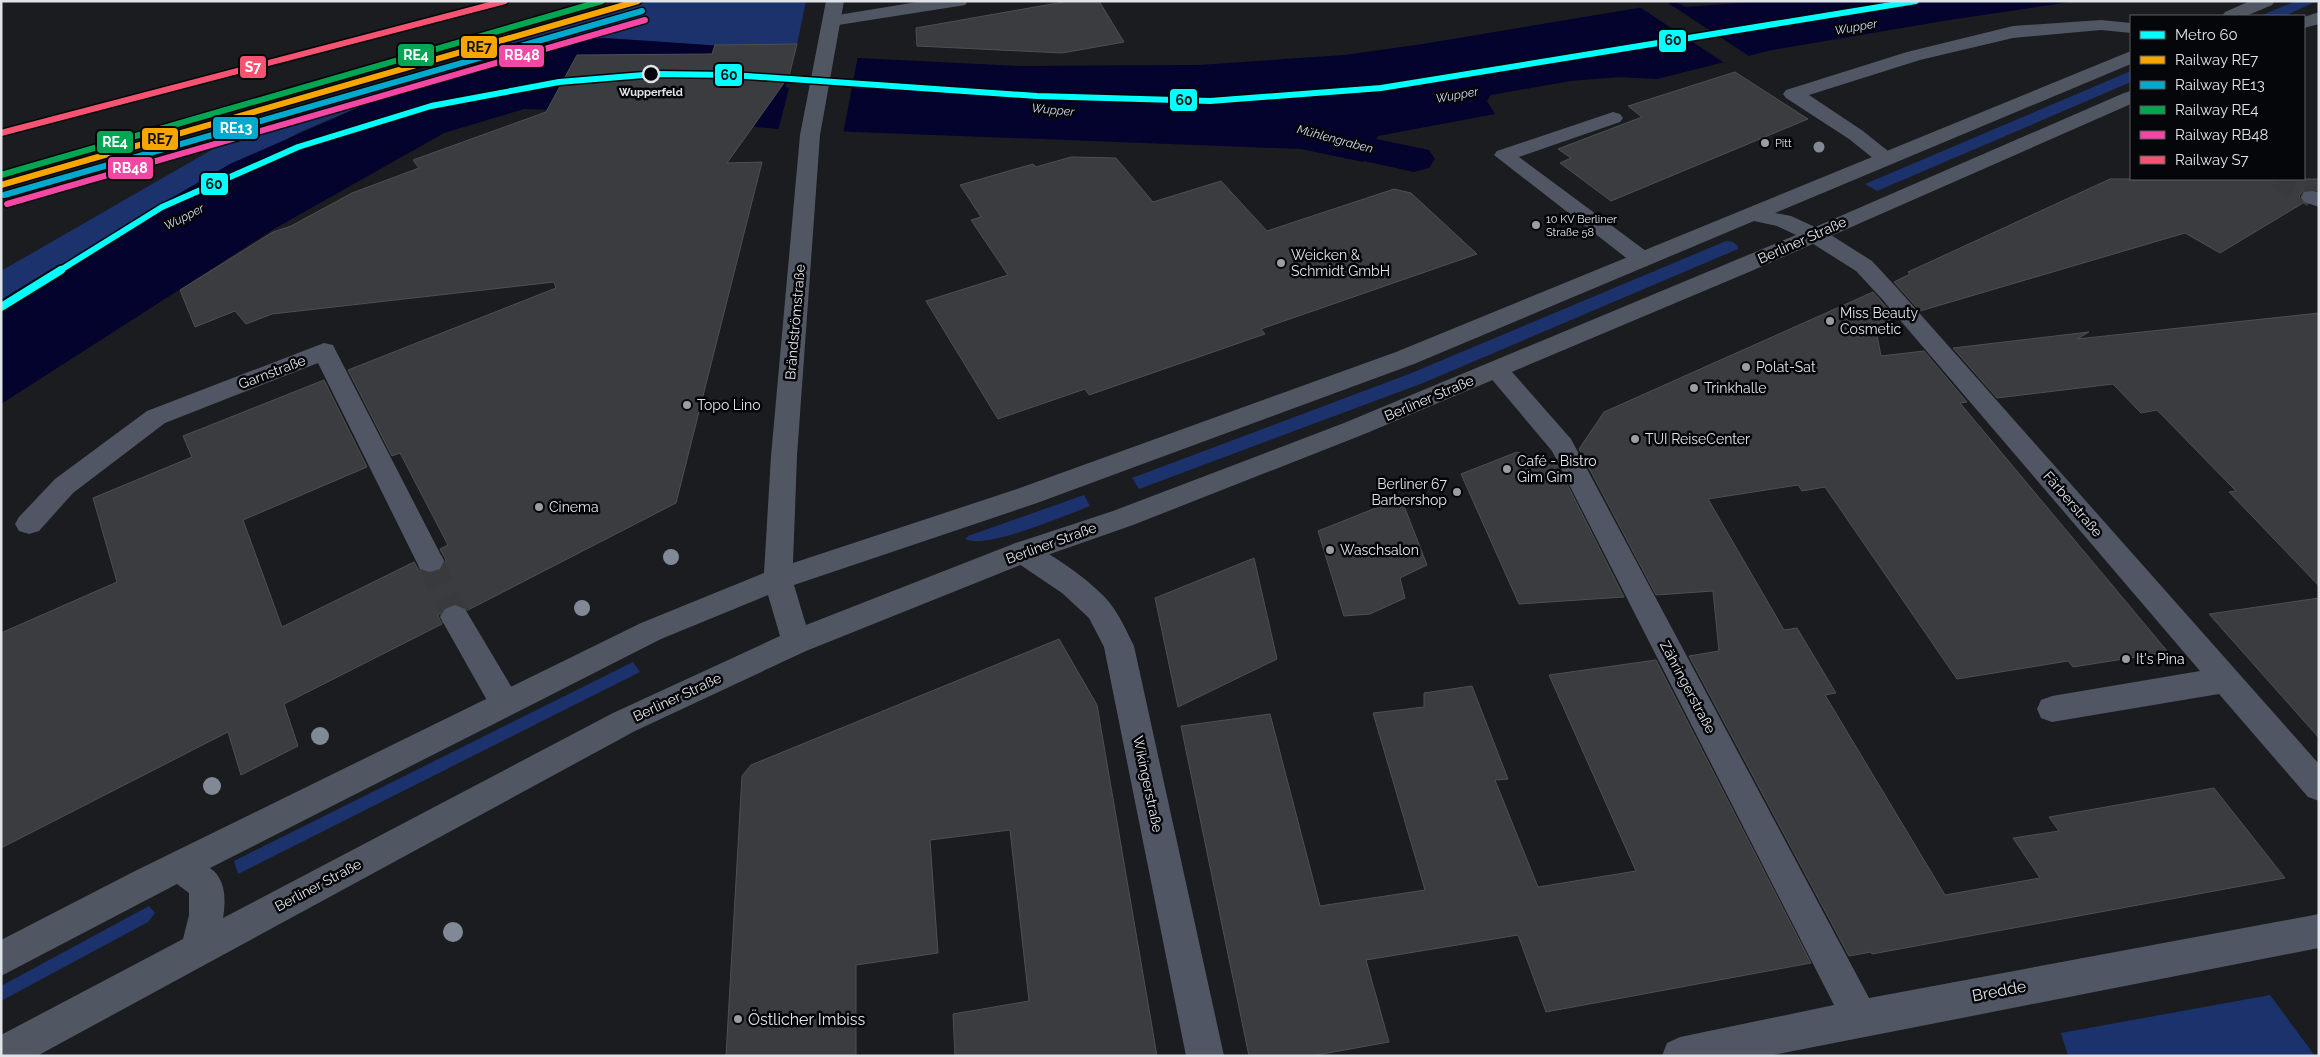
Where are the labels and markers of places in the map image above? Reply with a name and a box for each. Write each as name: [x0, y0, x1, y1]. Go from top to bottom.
marker: Wupperfeld: [642, 65, 660, 83]
place label: Wupperfeld: [619, 86, 683, 99]
marker: Pitt: [1759, 137, 1771, 149]
place label: Pitt: [1775, 137, 1792, 150]
place label: 10 KV Berliner Straße 58: [1546, 213, 1617, 239]
marker: 10 KV Berliner Straße 58: [1530, 219, 1542, 231]
place label: Weicken & Schmidt GmbH: [1291, 247, 1390, 279]
marker: Weicken & Schmidt GmbH: [1275, 257, 1287, 269]
place label: Miss Beauty Cosmetic: [1840, 305, 1919, 337]
marker: Miss Beauty Cosmetic: [1824, 315, 1836, 327]
place label: Polat-Sat: [1756, 359, 1816, 375]
marker: Polat-Sat: [1740, 361, 1752, 373]
place label: Trinkhalle: [1704, 380, 1766, 396]
marker: Trinkhalle: [1688, 382, 1700, 394]
place label: Topo Lino: [697, 397, 761, 413]
marker: Topo Lino: [681, 399, 693, 411]
place label: TUI ReiseCenter: [1645, 431, 1750, 447]
marker: TUI ReiseCenter: [1629, 433, 1641, 445]
place label: Café - Bistro Gim Gim: [1517, 453, 1597, 485]
marker: Café - Bistro Gim Gim: [1501, 463, 1513, 475]
place label: Berliner 67 Barbershop: [1371, 476, 1447, 508]
marker: Berliner 67 Barbershop: [1451, 486, 1463, 498]
place label: Cinema: [549, 499, 599, 515]
marker: Cinema: [533, 501, 545, 513]
place label: Waschsalon: [1340, 542, 1419, 558]
marker: Waschsalon: [1324, 544, 1336, 556]
place label: It's Pina: [2136, 651, 2185, 667]
marker: It's Pina: [2120, 653, 2132, 665]
place label: Östlicher Imbiss: [748, 1009, 866, 1029]
marker: Östlicher Imbiss: [732, 1013, 744, 1025]

